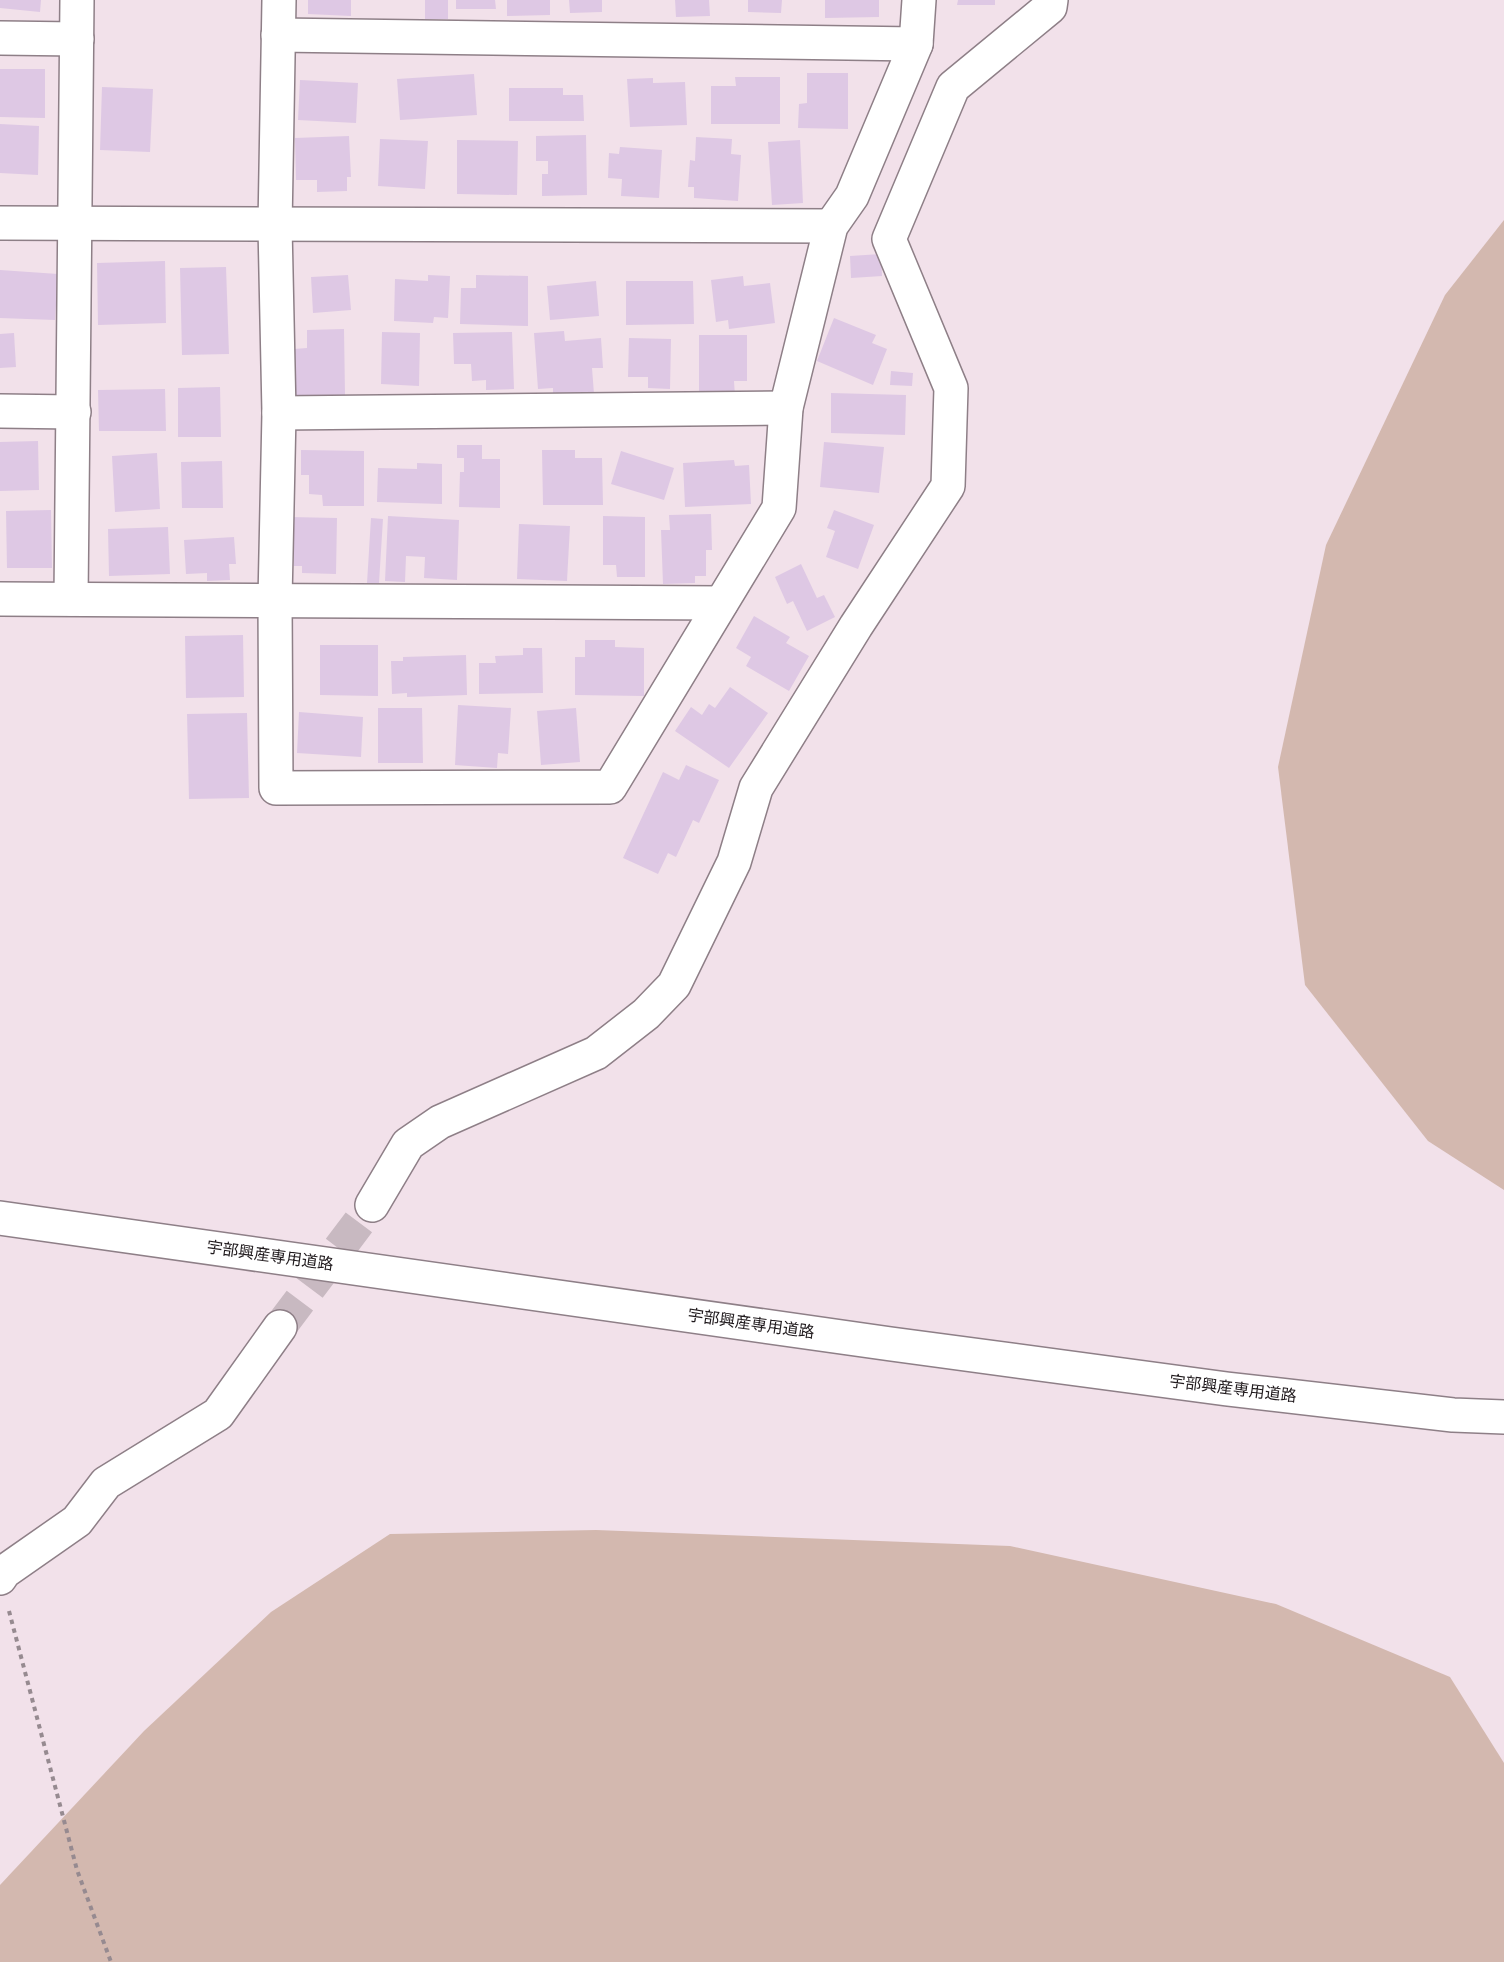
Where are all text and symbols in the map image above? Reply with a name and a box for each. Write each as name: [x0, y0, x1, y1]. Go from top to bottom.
street label: 宇部興産専用道路: [205, 1237, 335, 1275]
street label: 宇部興産専用道路: [686, 1305, 816, 1343]
street label: 宇部興産専用道路: [1168, 1371, 1298, 1407]

